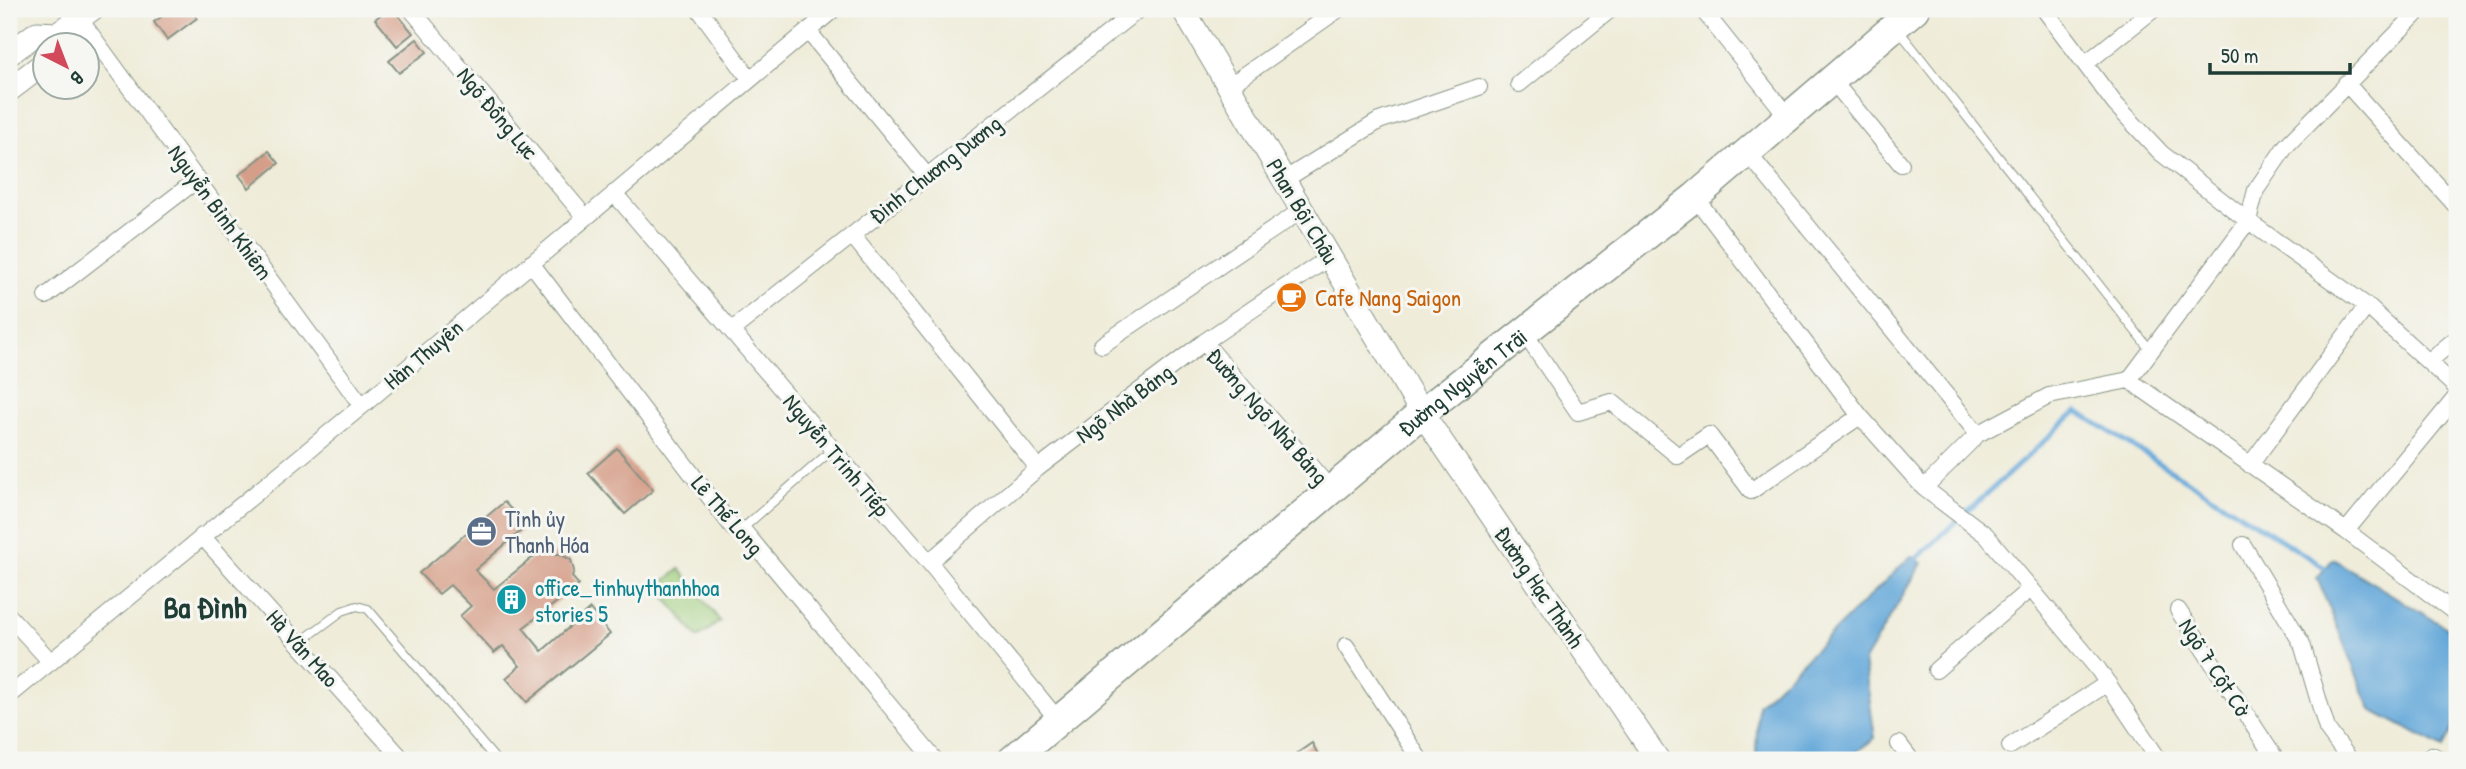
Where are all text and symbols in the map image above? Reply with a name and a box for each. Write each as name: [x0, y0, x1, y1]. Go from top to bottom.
north arrow: [32, 32, 102, 102]
scale bar: [2210, 32, 2350, 76]
text: 50 m: [2221, 41, 2258, 70]
street label: Ngõ Đồng Lực: [450, 60, 546, 166]
text: B: [65, 66, 90, 92]
street label: Đinh Chương Dương: [862, 108, 1008, 230]
street label: Nguyễn Bỉnh Khiêm: [161, 138, 281, 286]
street label: Phan Bội Châu: [1260, 153, 1346, 269]
cafe icon: Cafe Nang Saigon: [1275, 280, 1309, 314]
place label: Cafe Nang Saigon: [1315, 282, 1461, 313]
street label: Hàn Thuyên: [377, 312, 469, 396]
street label: Đường Nguyễn Trãi: [1391, 321, 1533, 443]
street label: Đường Ngõ Nhà Bảng: [1200, 341, 1336, 491]
street label: Ngõ Nhà Bảng: [1069, 356, 1179, 450]
street label: Nguyễn Trinh Tiếp: [777, 387, 898, 523]
street label: Lê Thế Long: [685, 468, 771, 562]
place label: Tỉnh ủy Thanh Hóa: [505, 503, 589, 560]
office icon: Tỉnh ủy Thanh Hóa: [465, 514, 499, 548]
street label: Đường Hạc Thành: [1488, 520, 1592, 654]
place label: office_tinhuythanhhoa stories 5: [535, 572, 719, 629]
building icon: office_tinhuythanhhoa stories 5: [495, 583, 529, 617]
district label: Ba Đình: [163, 587, 247, 627]
street label: Hà Văn Mao: [260, 602, 346, 694]
street label: Ngõ 7 Cột Cờ: [2172, 612, 2259, 723]

